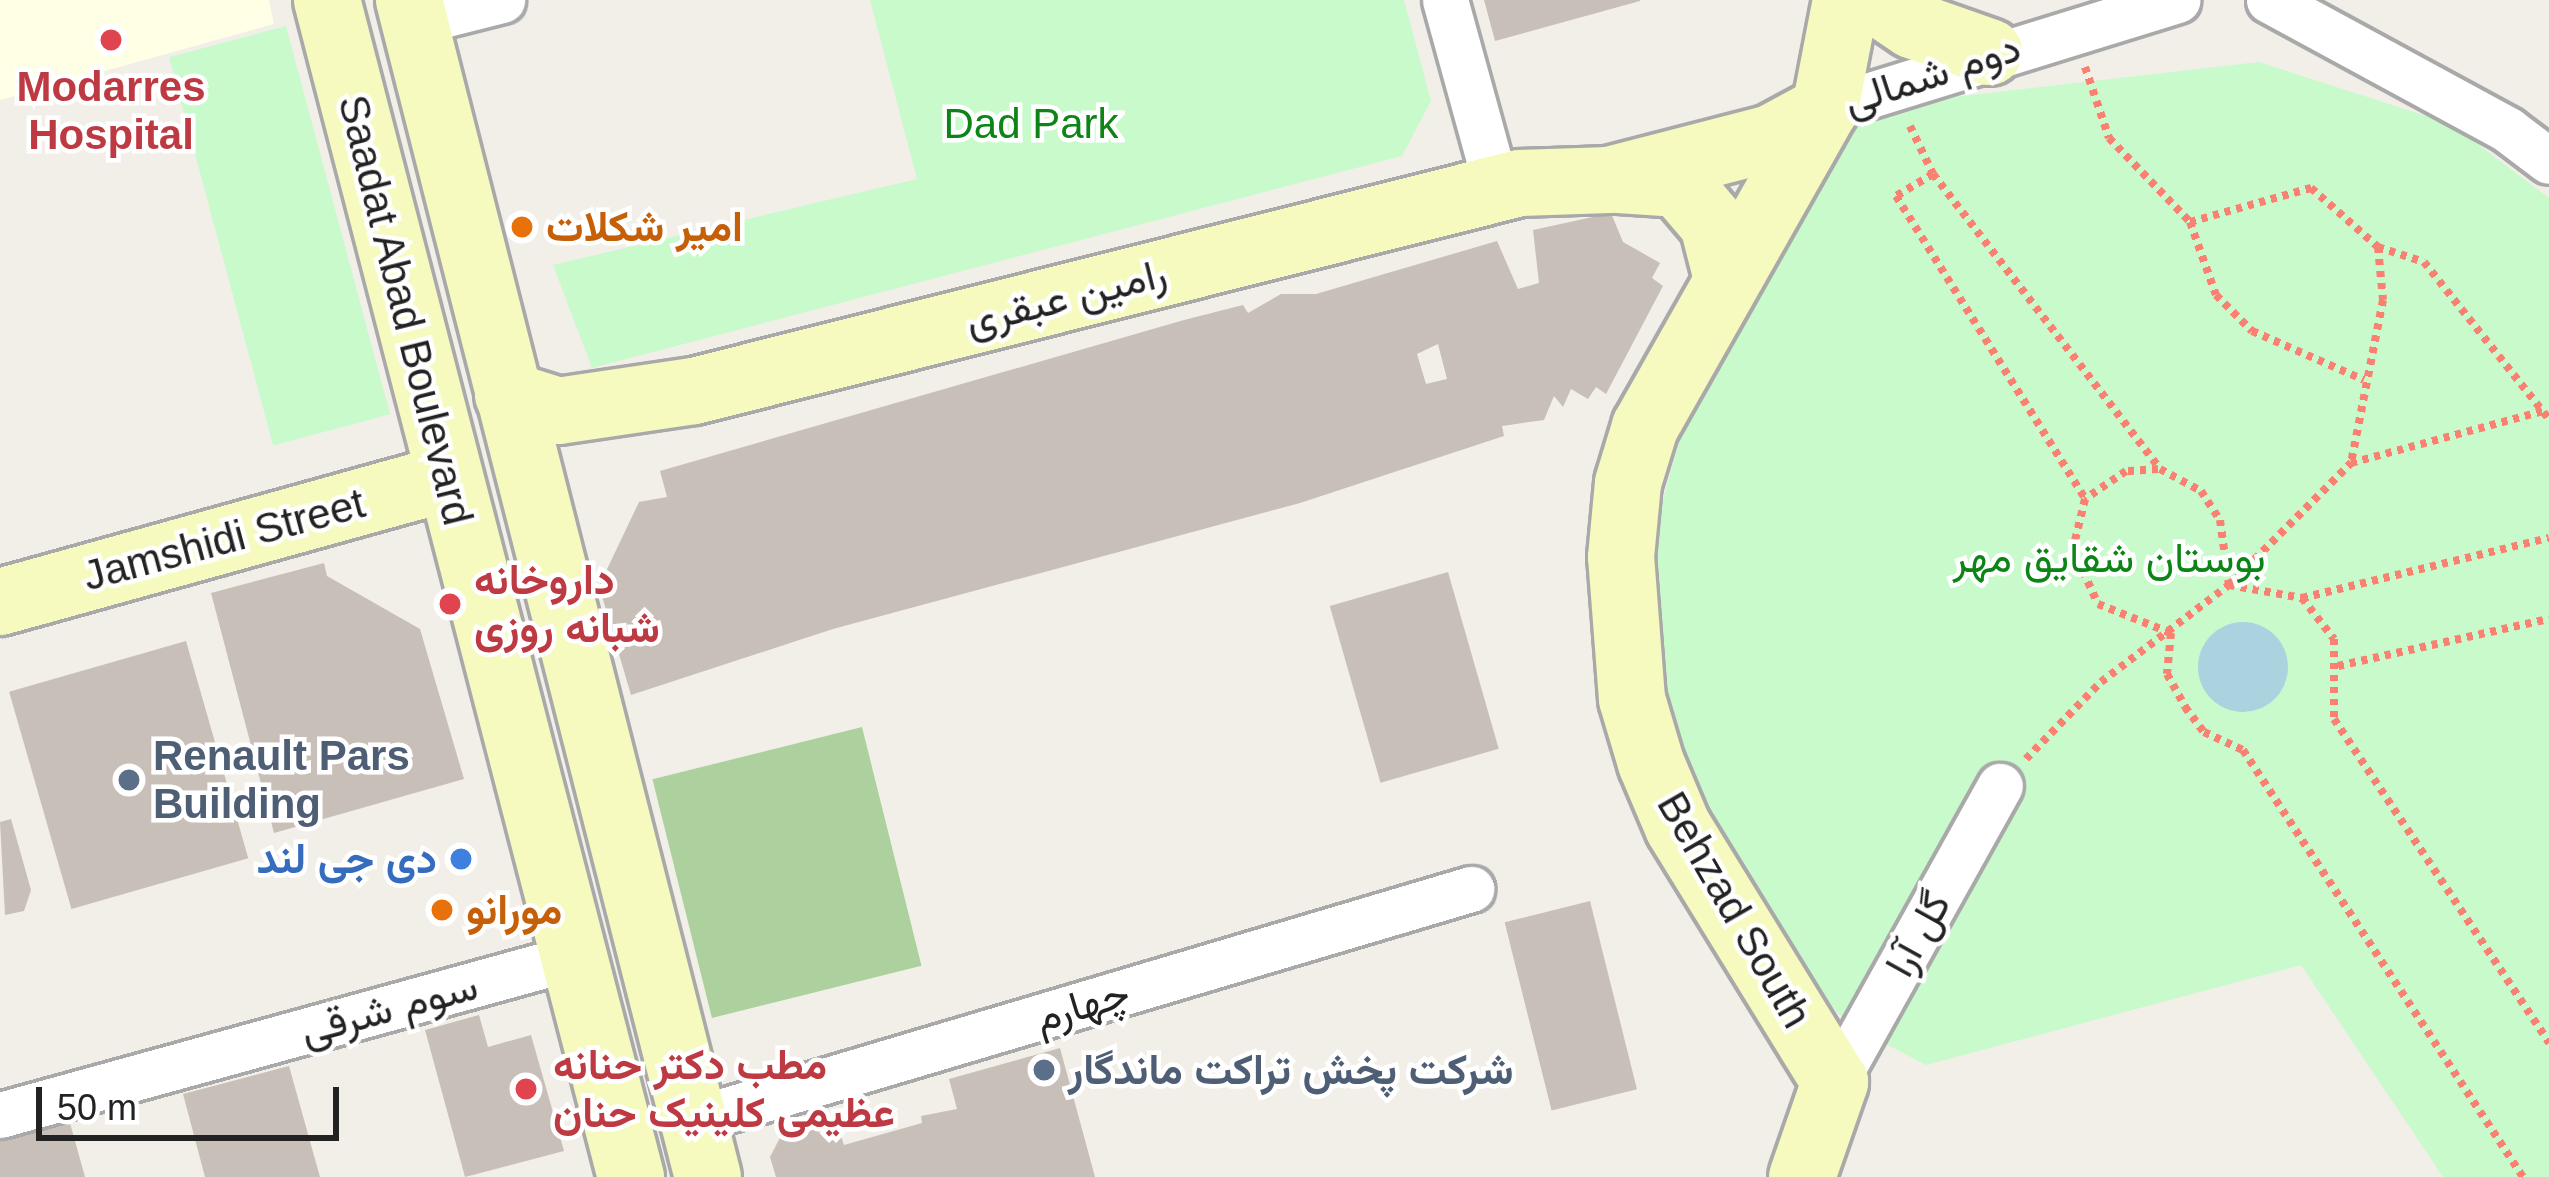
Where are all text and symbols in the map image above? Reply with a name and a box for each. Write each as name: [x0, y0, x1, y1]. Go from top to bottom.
street label: دوم شمالی: [1837, 22, 2027, 126]
marker: Modarres Hospital: [95, 24, 127, 56]
place label: Modarres Hospital: [16, 62, 206, 160]
street label: Saadat Abad Boulevard: [327, 89, 483, 531]
park label: Dad Park: [943, 99, 1119, 149]
place label: امیر شکلات: [546, 202, 743, 252]
marker: امیر شکلات: [509, 214, 535, 240]
street label: رامین عبقری: [960, 248, 1172, 346]
street label: Jamshidi Street: [78, 478, 370, 602]
park label: بوستان شقایق مهر: [1952, 533, 2266, 583]
place label: داروخانه شبانه روزی: [474, 555, 660, 654]
marker: داروخانه شبانه روزی: [437, 591, 463, 617]
place label: Renault Pars Building: [153, 731, 410, 830]
marker: Renault Pars Building: [116, 767, 142, 793]
street label: Behzad South: [1646, 783, 1822, 1037]
place label: دی جی لند: [257, 834, 437, 884]
marker: دی جی لند: [448, 846, 474, 872]
street label: گل آرا: [1874, 883, 1962, 985]
place label: مورانو: [466, 885, 562, 935]
marker: مورانو: [429, 897, 455, 923]
street label: سوم شرقی: [295, 960, 483, 1056]
street label: چهارم: [1029, 967, 1135, 1043]
place label: مطب دکتر حنانه عظیمی کلینیک حنان: [553, 1040, 895, 1138]
place label: شرکت پخش تراکت ماندگار: [1068, 1045, 1514, 1095]
marker: شرکت پخش تراکت ماندگار: [1031, 1057, 1057, 1083]
scale bar: [42, 1063, 345, 1137]
marker: مطب دکتر حنانه عظیمی کلینیک حنان: [510, 1073, 542, 1105]
text: 50 m: [57, 1087, 137, 1128]

